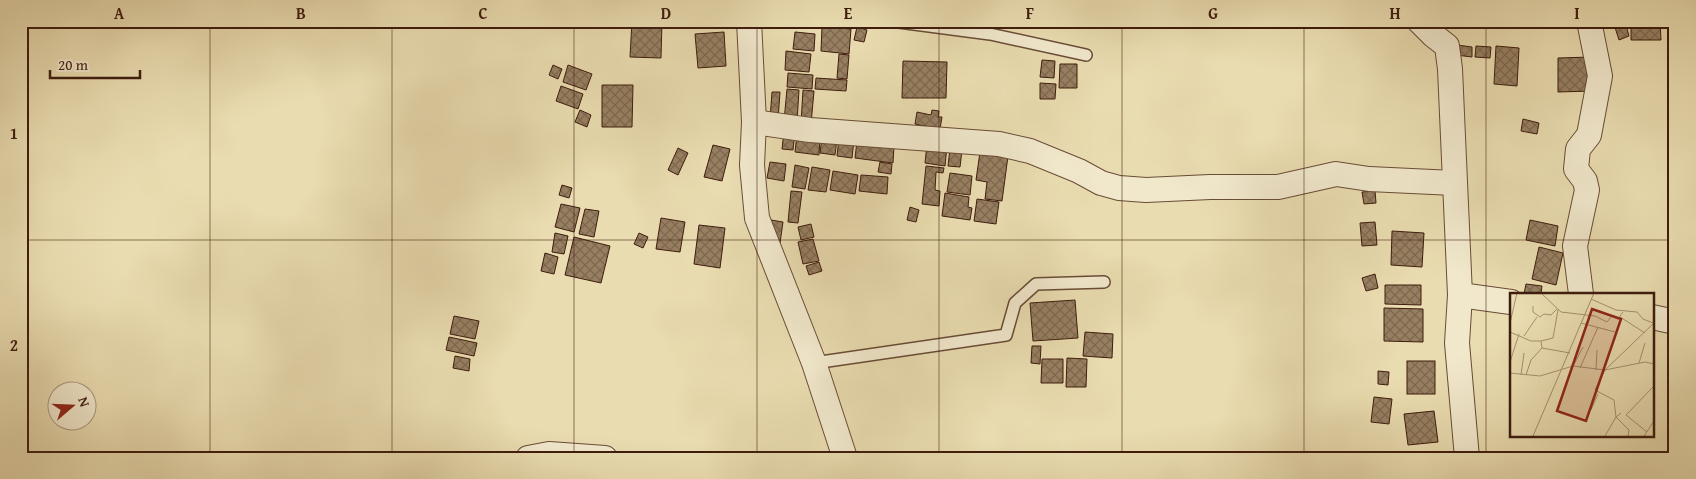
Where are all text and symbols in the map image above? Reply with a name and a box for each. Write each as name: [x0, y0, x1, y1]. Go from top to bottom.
text: A: [114, 1, 125, 25]
text: B: [296, 1, 306, 25]
text: C: [478, 1, 488, 25]
text: D: [661, 1, 671, 25]
text: E: [844, 1, 853, 25]
text: F: [1026, 1, 1034, 25]
text: G: [1208, 1, 1218, 25]
text: H: [1389, 1, 1401, 25]
text: I: [1574, 1, 1580, 25]
scale bar: [50, 48, 140, 80]
text: 20 m: [58, 54, 89, 75]
text: 1: [10, 121, 18, 145]
inset map: [1510, 293, 1654, 436]
text: 2: [10, 333, 18, 357]
north arrow: [48, 382, 98, 432]
text: N: [73, 394, 95, 410]

